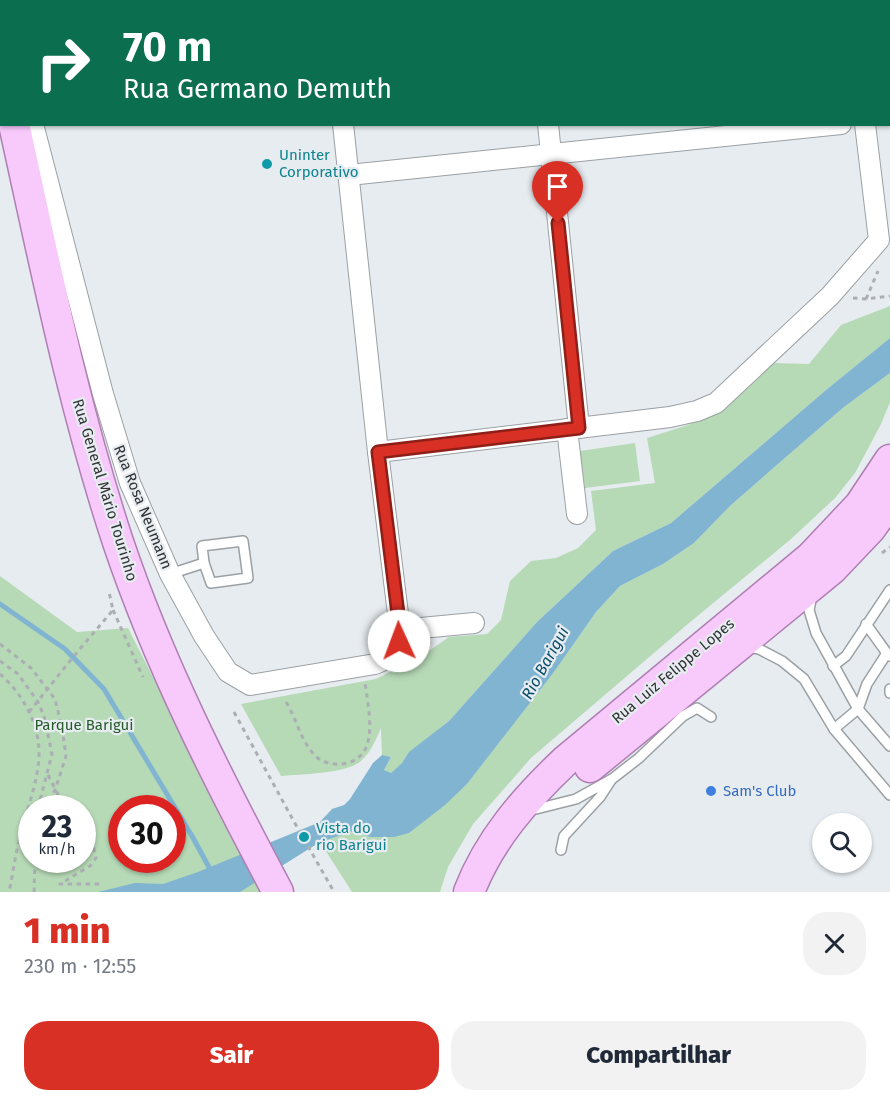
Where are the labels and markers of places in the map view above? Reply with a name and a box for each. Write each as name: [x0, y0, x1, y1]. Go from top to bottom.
place label: Uninter Corporativo: [279, 146, 358, 181]
marker: Uninter Corporativo: [260, 157, 274, 171]
pin: [532, 161, 583, 223]
place label: Sam's Club: [723, 782, 796, 800]
marker: Sam's Club: [704, 784, 718, 798]
place label: Vista do rio Barigui: [316, 819, 387, 854]
marker: Vista do rio Barigui: [297, 830, 311, 844]

